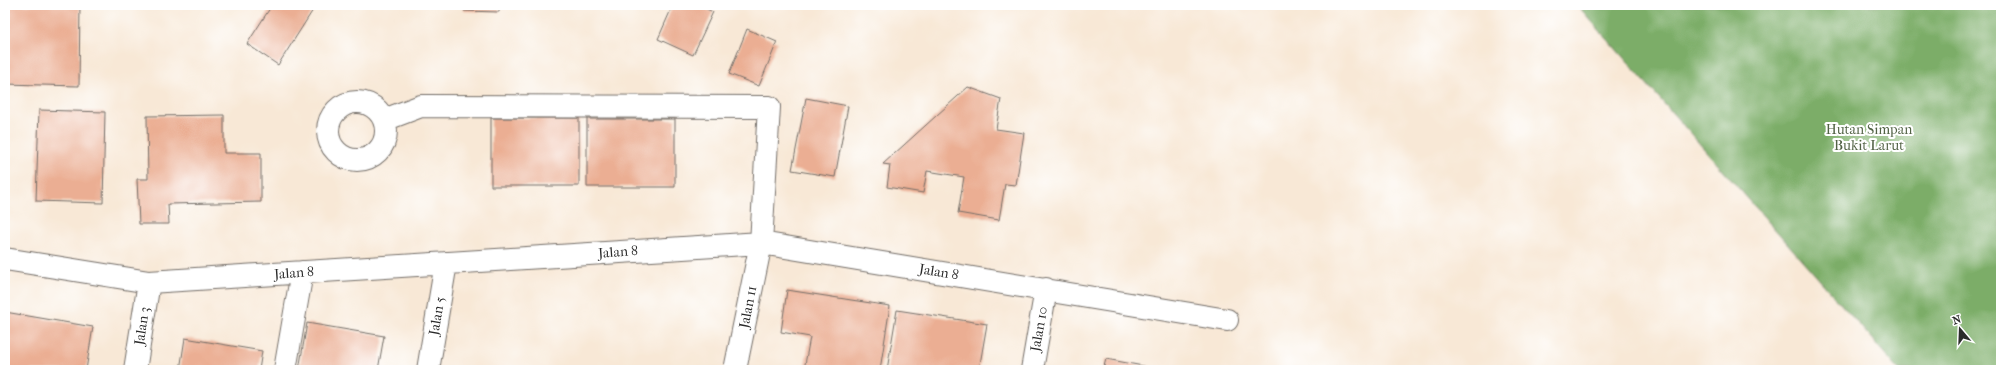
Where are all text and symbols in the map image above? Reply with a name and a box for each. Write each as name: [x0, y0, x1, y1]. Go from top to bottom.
park label: Hutan Simpan Bukit Larut: [1826, 121, 1912, 154]
street label: Jalan 8: [596, 242, 639, 262]
street label: Jalan 8: [917, 260, 960, 284]
street label: Jalan 8: [272, 263, 315, 283]
street label: Jalan 11: [735, 284, 760, 331]
street label: Jalan 5: [425, 295, 449, 338]
street label: Jalan 10: [1026, 305, 1051, 354]
street label: Jalan 3: [130, 306, 153, 347]
north arrow: [1940, 309, 1980, 349]
text: N: [1951, 312, 1964, 328]

